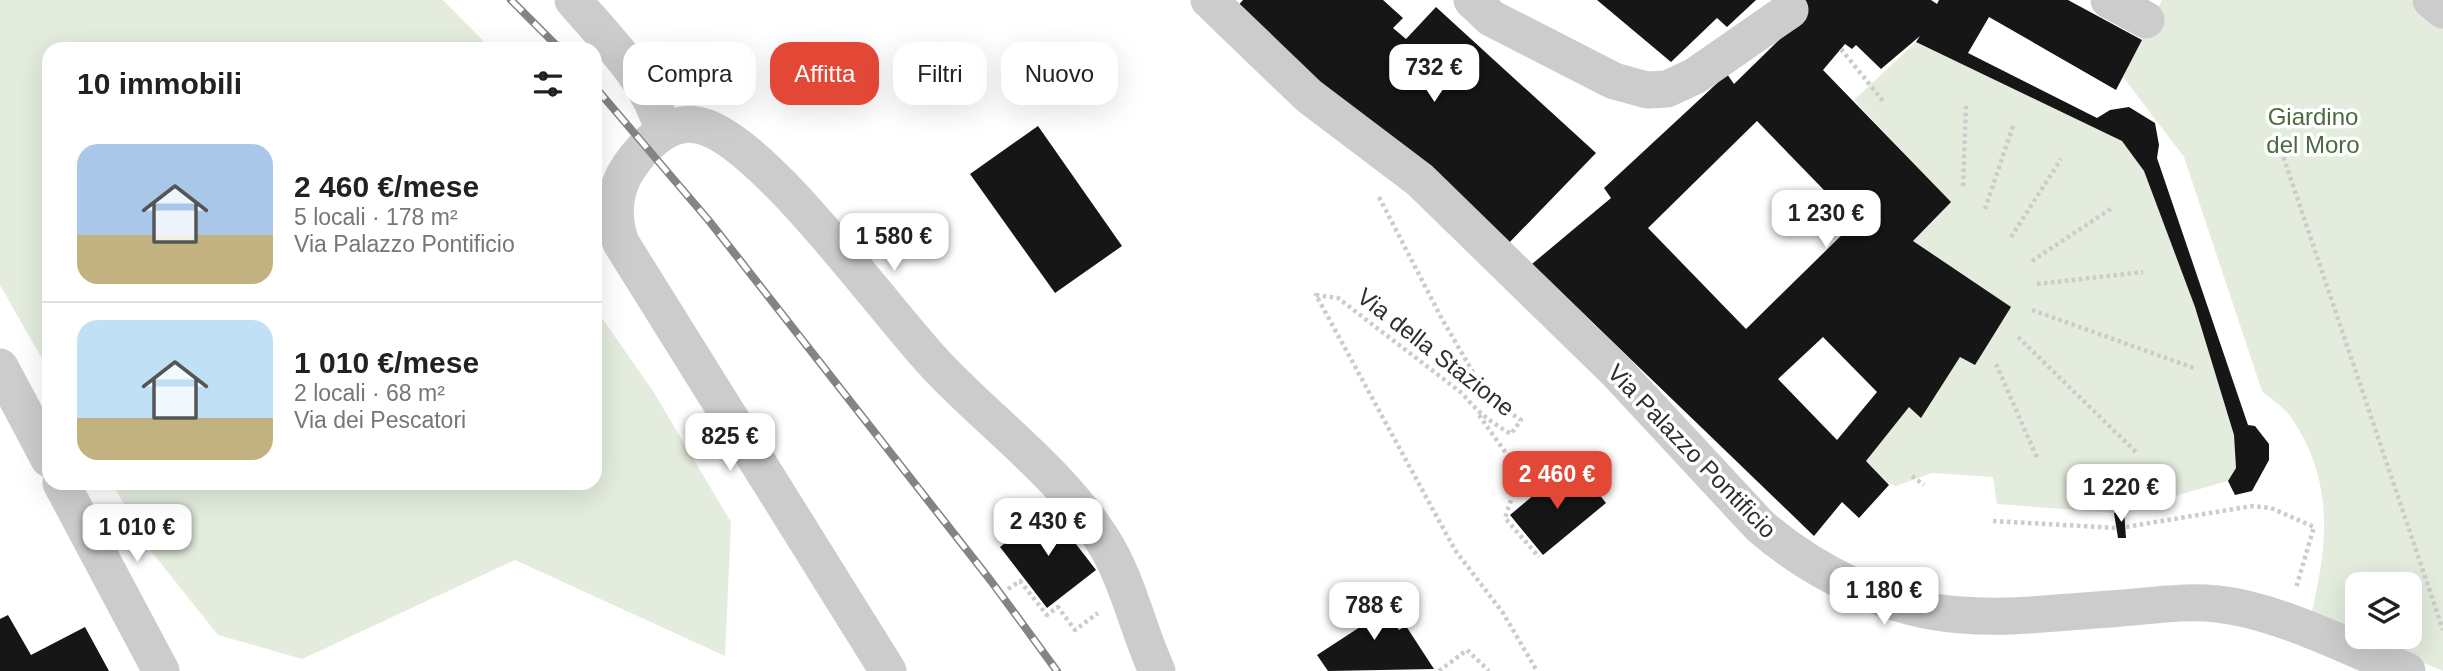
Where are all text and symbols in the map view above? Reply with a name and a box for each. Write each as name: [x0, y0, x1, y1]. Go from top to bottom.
chip: Compra: [623, 42, 756, 105]
chip: Affitta: [770, 42, 879, 105]
chip: Filtri: [893, 42, 987, 105]
chip: Nuovo: [1001, 42, 1118, 105]
pin: 732 €: [1385, 44, 1483, 104]
text: 732 €: [1405, 54, 1463, 80]
icon: filters: [529, 65, 567, 103]
text: 10 immobili: [77, 67, 242, 100]
park label: Giardino del Moro: [2266, 103, 2360, 158]
text: 2 460 €/mese: [294, 170, 479, 203]
icon: home: [133, 172, 217, 256]
pin: 1 230 €: [1761, 190, 1891, 250]
text: 1 230 €: [1788, 200, 1864, 226]
text: 5 locali · 178 m²: [294, 204, 458, 230]
pin: 1 580 €: [829, 214, 959, 273]
text: 1 580 €: [856, 223, 932, 249]
text: Via Palazzo Pontificio: [294, 231, 515, 257]
street label: Via della Stazione: [1352, 282, 1520, 422]
text: 1 010 €/mese: [294, 346, 479, 379]
icon: home: [133, 348, 217, 432]
street label: Via Palazzo Pontificio: [1602, 359, 1782, 543]
text: 2 locali · 68 m²: [294, 380, 445, 406]
text: Via dei Pescatori: [294, 407, 466, 433]
pin: 825 €: [681, 414, 779, 473]
text: 825 €: [701, 423, 759, 449]
pin: 2 460 €: [1492, 452, 1622, 511]
text: 2 460 €: [1519, 461, 1595, 487]
pin: 1 220 €: [2056, 464, 2186, 524]
text: 1 220 €: [2083, 474, 2159, 500]
pin: 2 430 €: [983, 498, 1113, 558]
pin: 1 010 €: [72, 504, 202, 564]
text: 2 430 €: [1010, 508, 1086, 534]
text: 1 010 €: [99, 514, 175, 540]
pin: 1 180 €: [1819, 568, 1949, 627]
map controls: [2345, 572, 2422, 649]
button: layers: [2345, 572, 2422, 649]
text: 1 180 €: [1846, 577, 1922, 603]
pin: 788 €: [1325, 582, 1423, 642]
text: 788 €: [1345, 592, 1403, 618]

